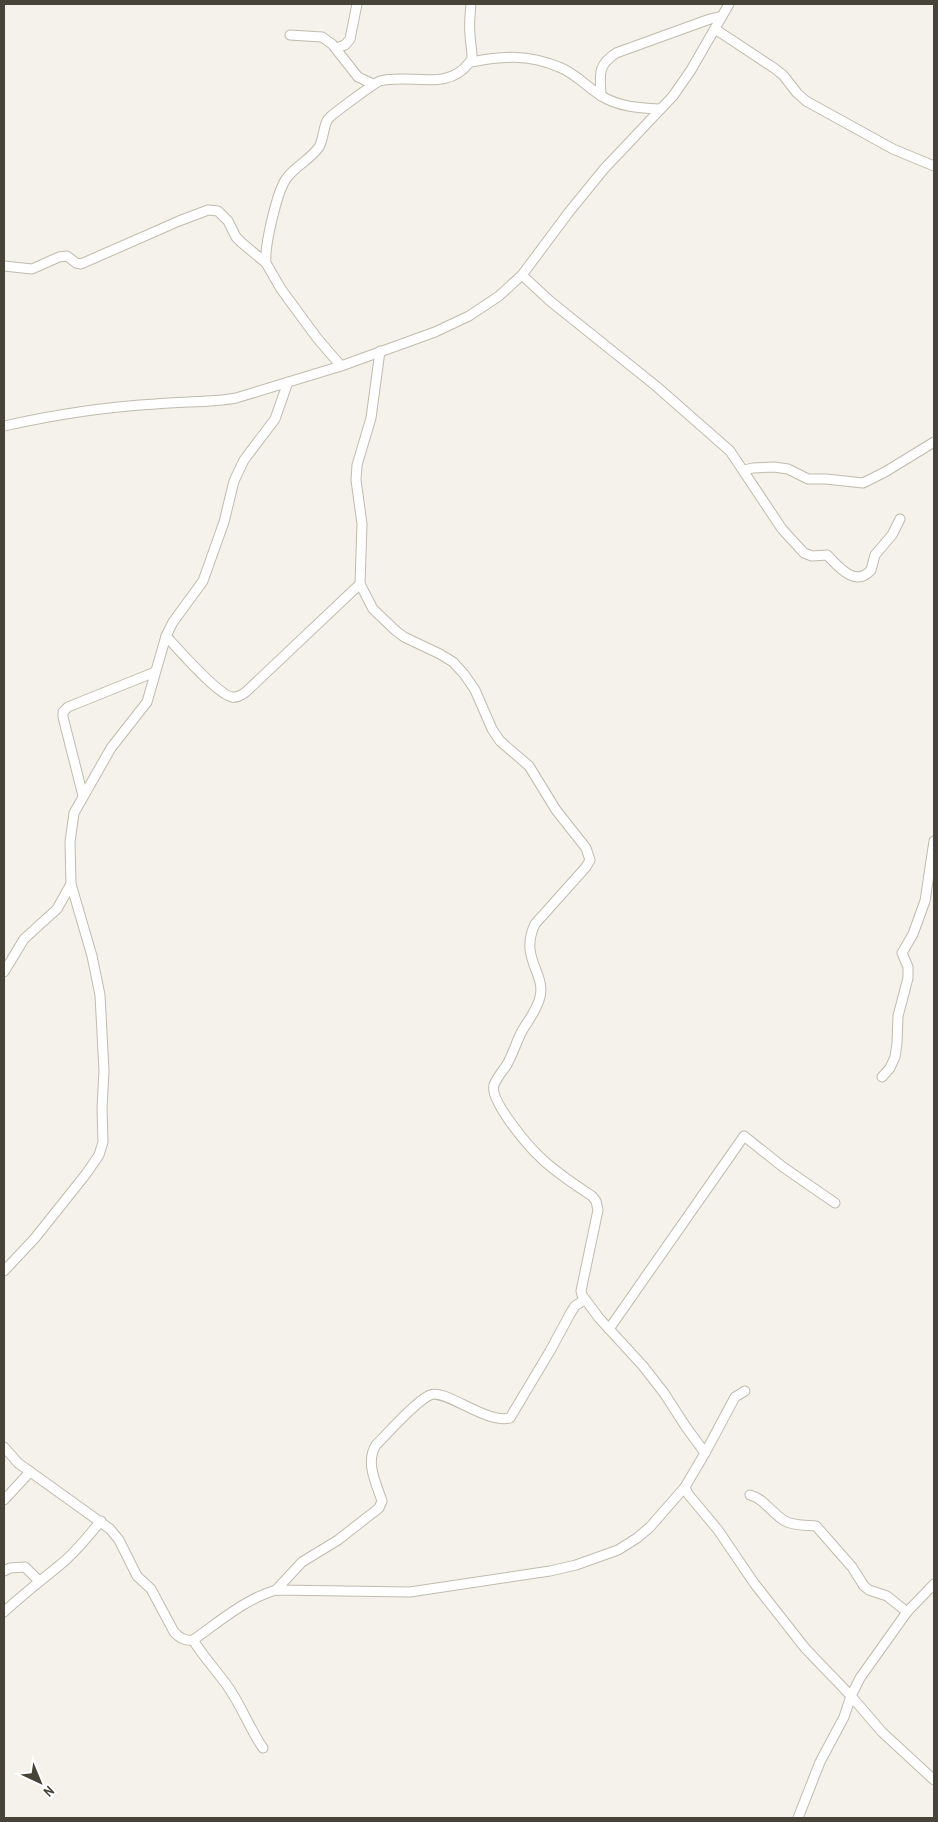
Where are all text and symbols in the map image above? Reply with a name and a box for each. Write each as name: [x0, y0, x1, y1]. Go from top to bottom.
north arrow: [15, 1757, 65, 1807]
text: N: [40, 1782, 58, 1801]

